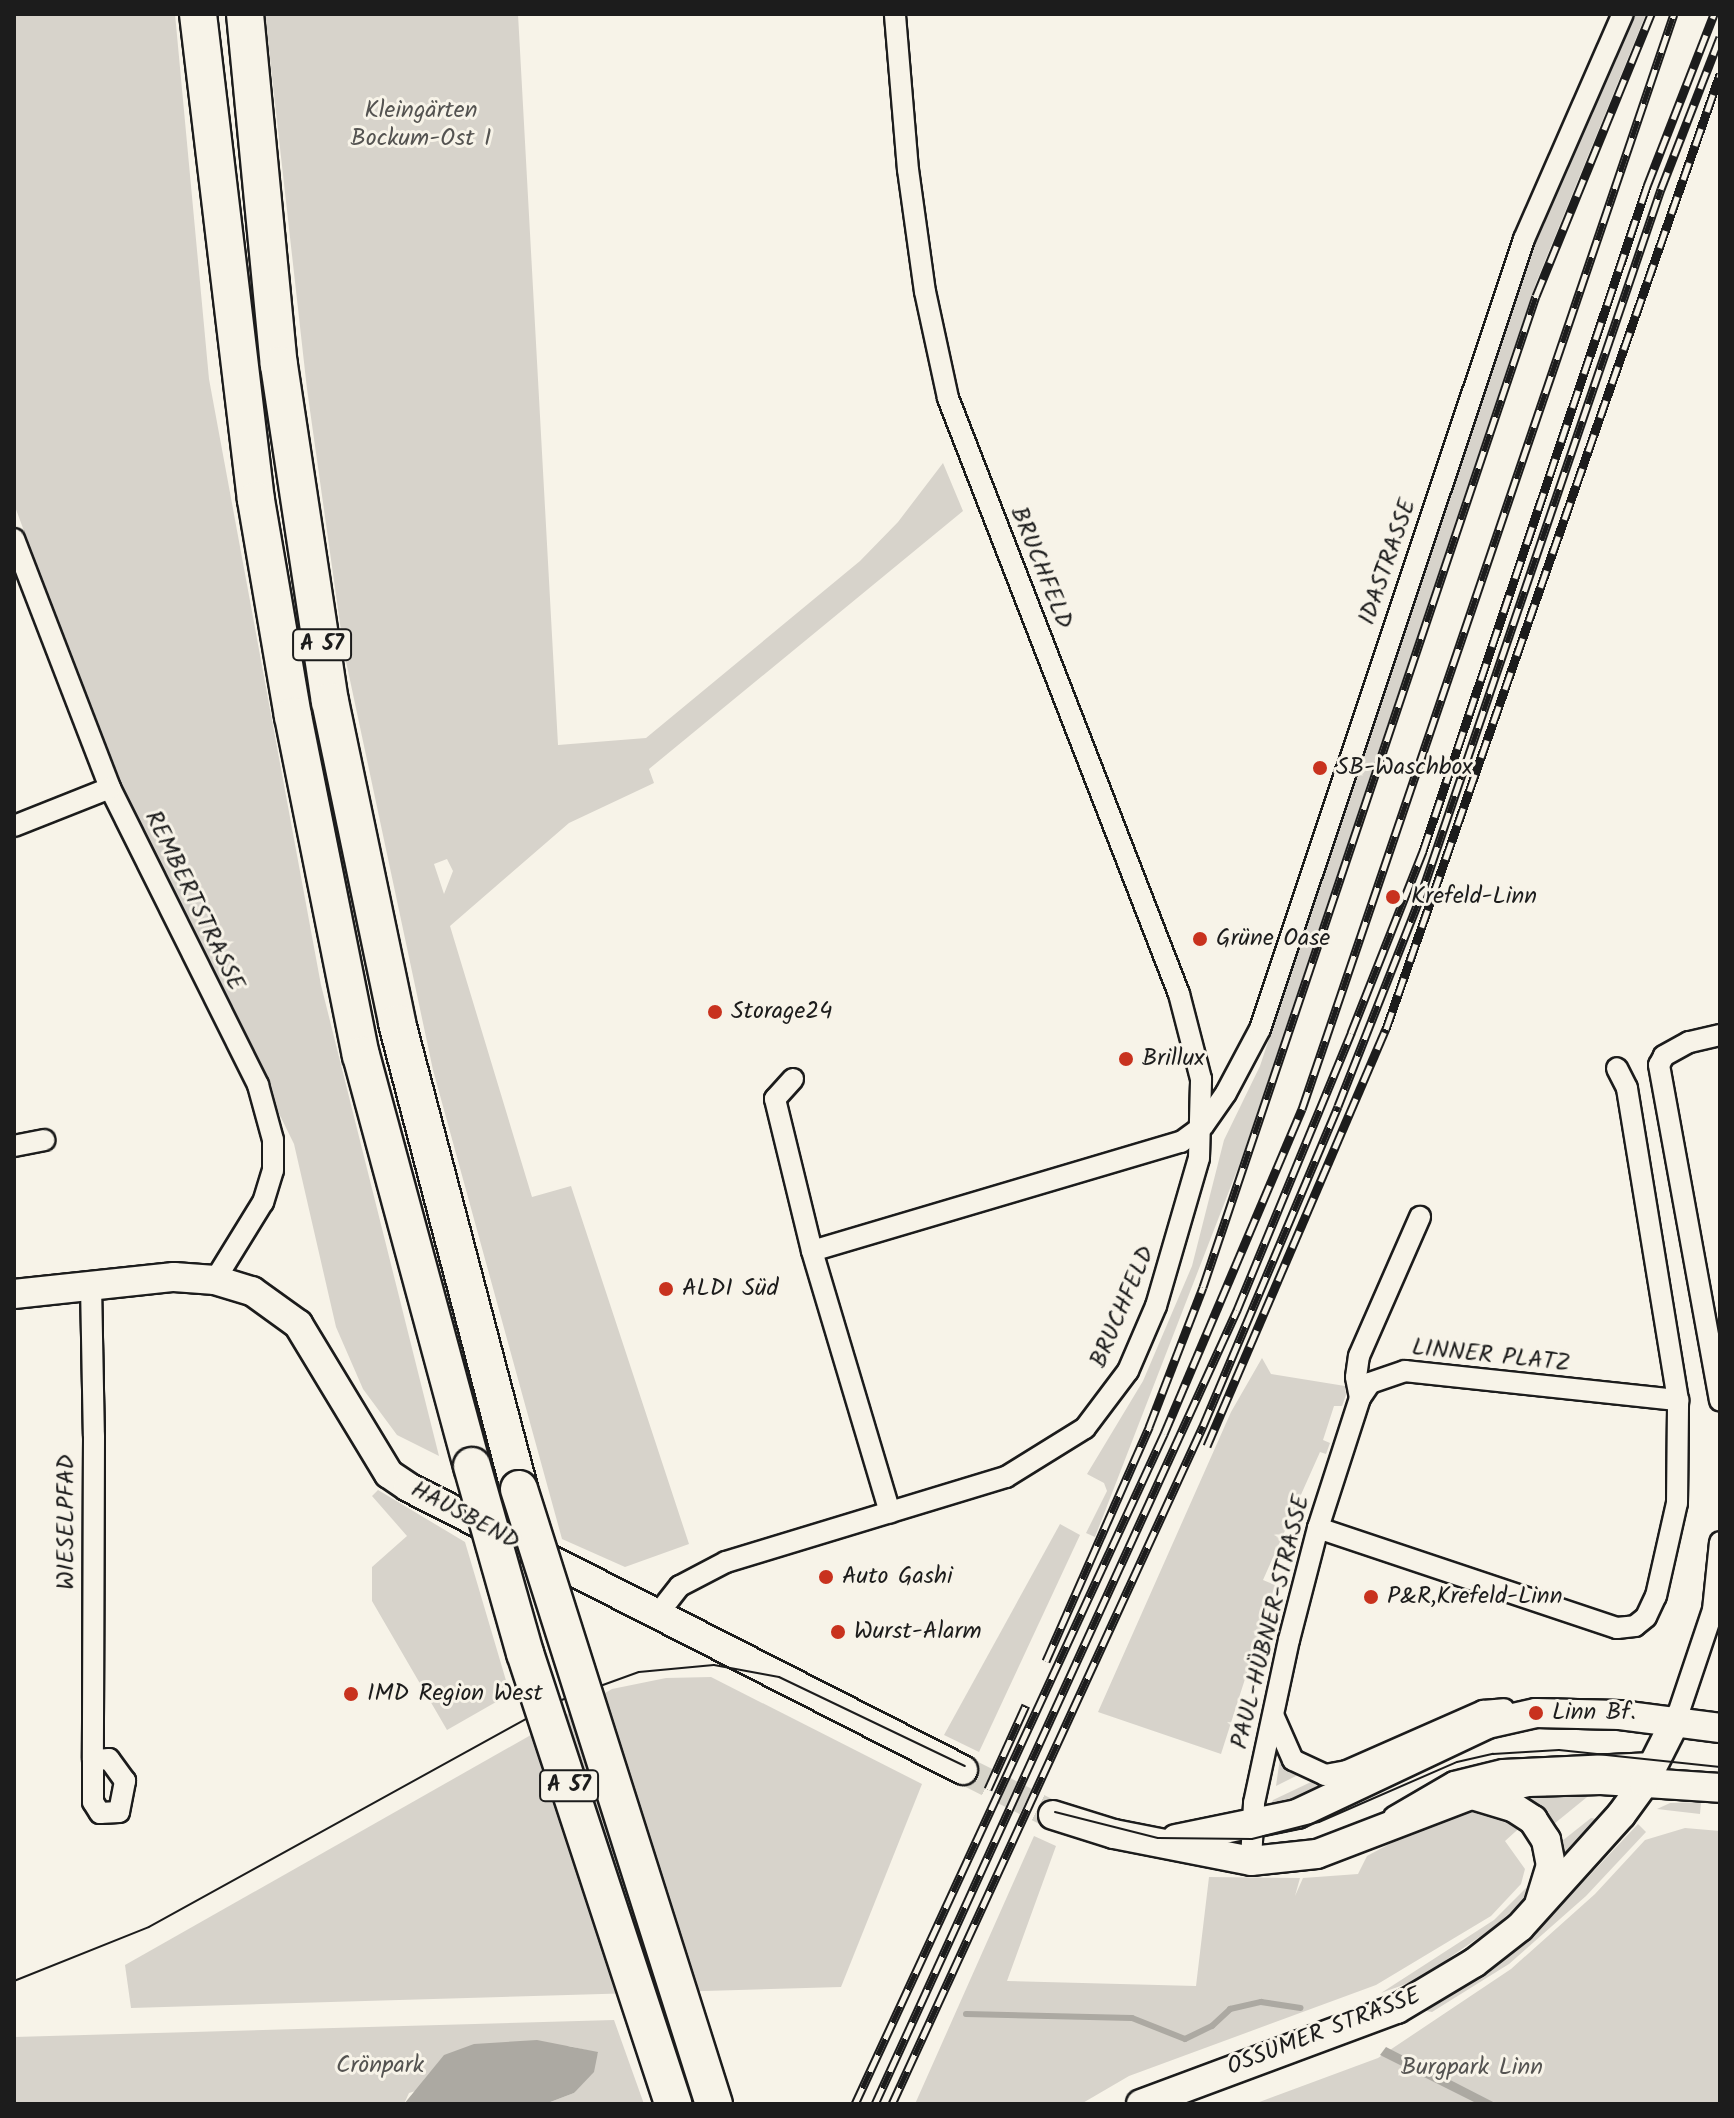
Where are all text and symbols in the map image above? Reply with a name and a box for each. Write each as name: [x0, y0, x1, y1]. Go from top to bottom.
park label: Kleingärten Bockum-Ost I: [350, 97, 492, 153]
street label: IDASTRASSE: [1353, 495, 1423, 629]
street label: BRUCHFELD: [1003, 503, 1079, 633]
road number: A 57: [292, 627, 352, 663]
place label: SB-Waschbox: [1336, 754, 1473, 782]
marker: SB-Waschbox: [1311, 759, 1329, 777]
street label: REMBERTSTRASSE: [138, 806, 250, 996]
place label: Krefeld-Linn: [1411, 883, 1537, 911]
marker: Krefeld-Linn: [1382, 886, 1404, 908]
place label: Grüne Oase: [1216, 925, 1330, 953]
marker: Grüne Oase: [1191, 930, 1209, 948]
place label: Storage24: [731, 998, 832, 1026]
marker: Storage24: [706, 1003, 724, 1021]
place label: Brillux: [1142, 1045, 1204, 1073]
marker: Brillux: [1117, 1050, 1135, 1068]
street label: BRUCHFELD: [1084, 1242, 1162, 1372]
place label: ALDI Süd: [682, 1275, 778, 1303]
marker: ALDI Süd: [657, 1280, 675, 1298]
street label: LINNER PLATZ: [1410, 1333, 1572, 1379]
street label: WIESELPFAD: [53, 1454, 81, 1590]
street label: HAUSBEND: [406, 1475, 524, 1557]
street label: PAUL-HÜBNER-STRASSE: [1225, 1492, 1317, 1752]
place label: Auto Gashi: [842, 1563, 953, 1591]
marker: Auto Gashi: [817, 1568, 835, 1586]
place label: P&R,Krefeld-Linn: [1387, 1583, 1562, 1611]
marker: P&R,Krefeld-Linn: [1362, 1588, 1380, 1606]
place label: Wurst-Alarm: [854, 1618, 982, 1646]
marker: Wurst-Alarm: [829, 1623, 847, 1641]
place label: IMD Region West: [367, 1680, 543, 1708]
marker: IMD Region West: [342, 1685, 360, 1703]
place label: Linn Bf.: [1552, 1699, 1636, 1727]
marker: Linn Bf.: [1527, 1704, 1545, 1722]
road number: A 57: [539, 1768, 599, 1804]
street label: OSSUMER STRASSE: [1223, 1982, 1425, 2082]
park label: Crönpark: [336, 2052, 424, 2080]
park label: Burgpark Linn: [1401, 2054, 1543, 2082]

